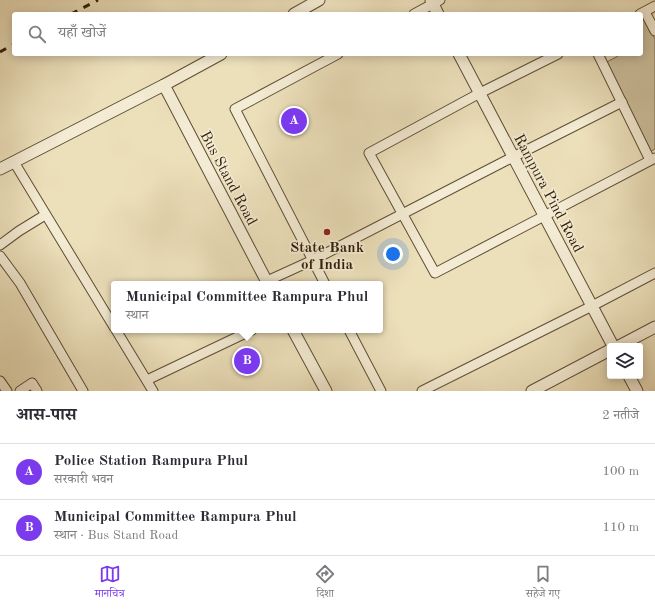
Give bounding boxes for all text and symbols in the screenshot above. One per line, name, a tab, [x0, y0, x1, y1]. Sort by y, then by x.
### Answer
search box	[12, 12, 643, 56]
icon: search	[26, 23, 48, 45]
text: यहाँ खोजें	[58, 26, 106, 41]
pin: A	[281, 106, 307, 136]
street label: Bus Stand Road	[197, 129, 259, 229]
street label: Rampura Pind Road	[510, 132, 585, 255]
marker: State Bank of India	[322, 227, 332, 237]
place label: State Bank of India	[290, 241, 365, 273]
your location	[383, 244, 403, 264]
popup	[111, 281, 383, 333]
text: Municipal Committee Rampura Phul	[126, 290, 368, 305]
text: स्थान	[126, 309, 148, 322]
map controls	[607, 343, 643, 379]
button: layers	[607, 343, 643, 379]
pin: B	[234, 346, 260, 376]
text: आस-पास	[16, 407, 76, 424]
text: 2 नतीजे	[602, 409, 639, 422]
text: Police Station Rampura Phul	[54, 454, 248, 469]
text: A	[24, 465, 34, 478]
text: 100 m	[602, 465, 639, 478]
text: सरकारी भवन	[54, 473, 113, 486]
text: Municipal Committee Rampura Phul	[54, 510, 297, 525]
text: B	[24, 521, 34, 534]
text: 110 m	[602, 521, 639, 534]
text: स्थान · Bus Stand Road	[54, 529, 178, 542]
tab: मानचित्र	[95, 563, 125, 604]
tab: दिशा	[314, 563, 336, 604]
tab: सहेजे गए	[526, 563, 560, 604]

